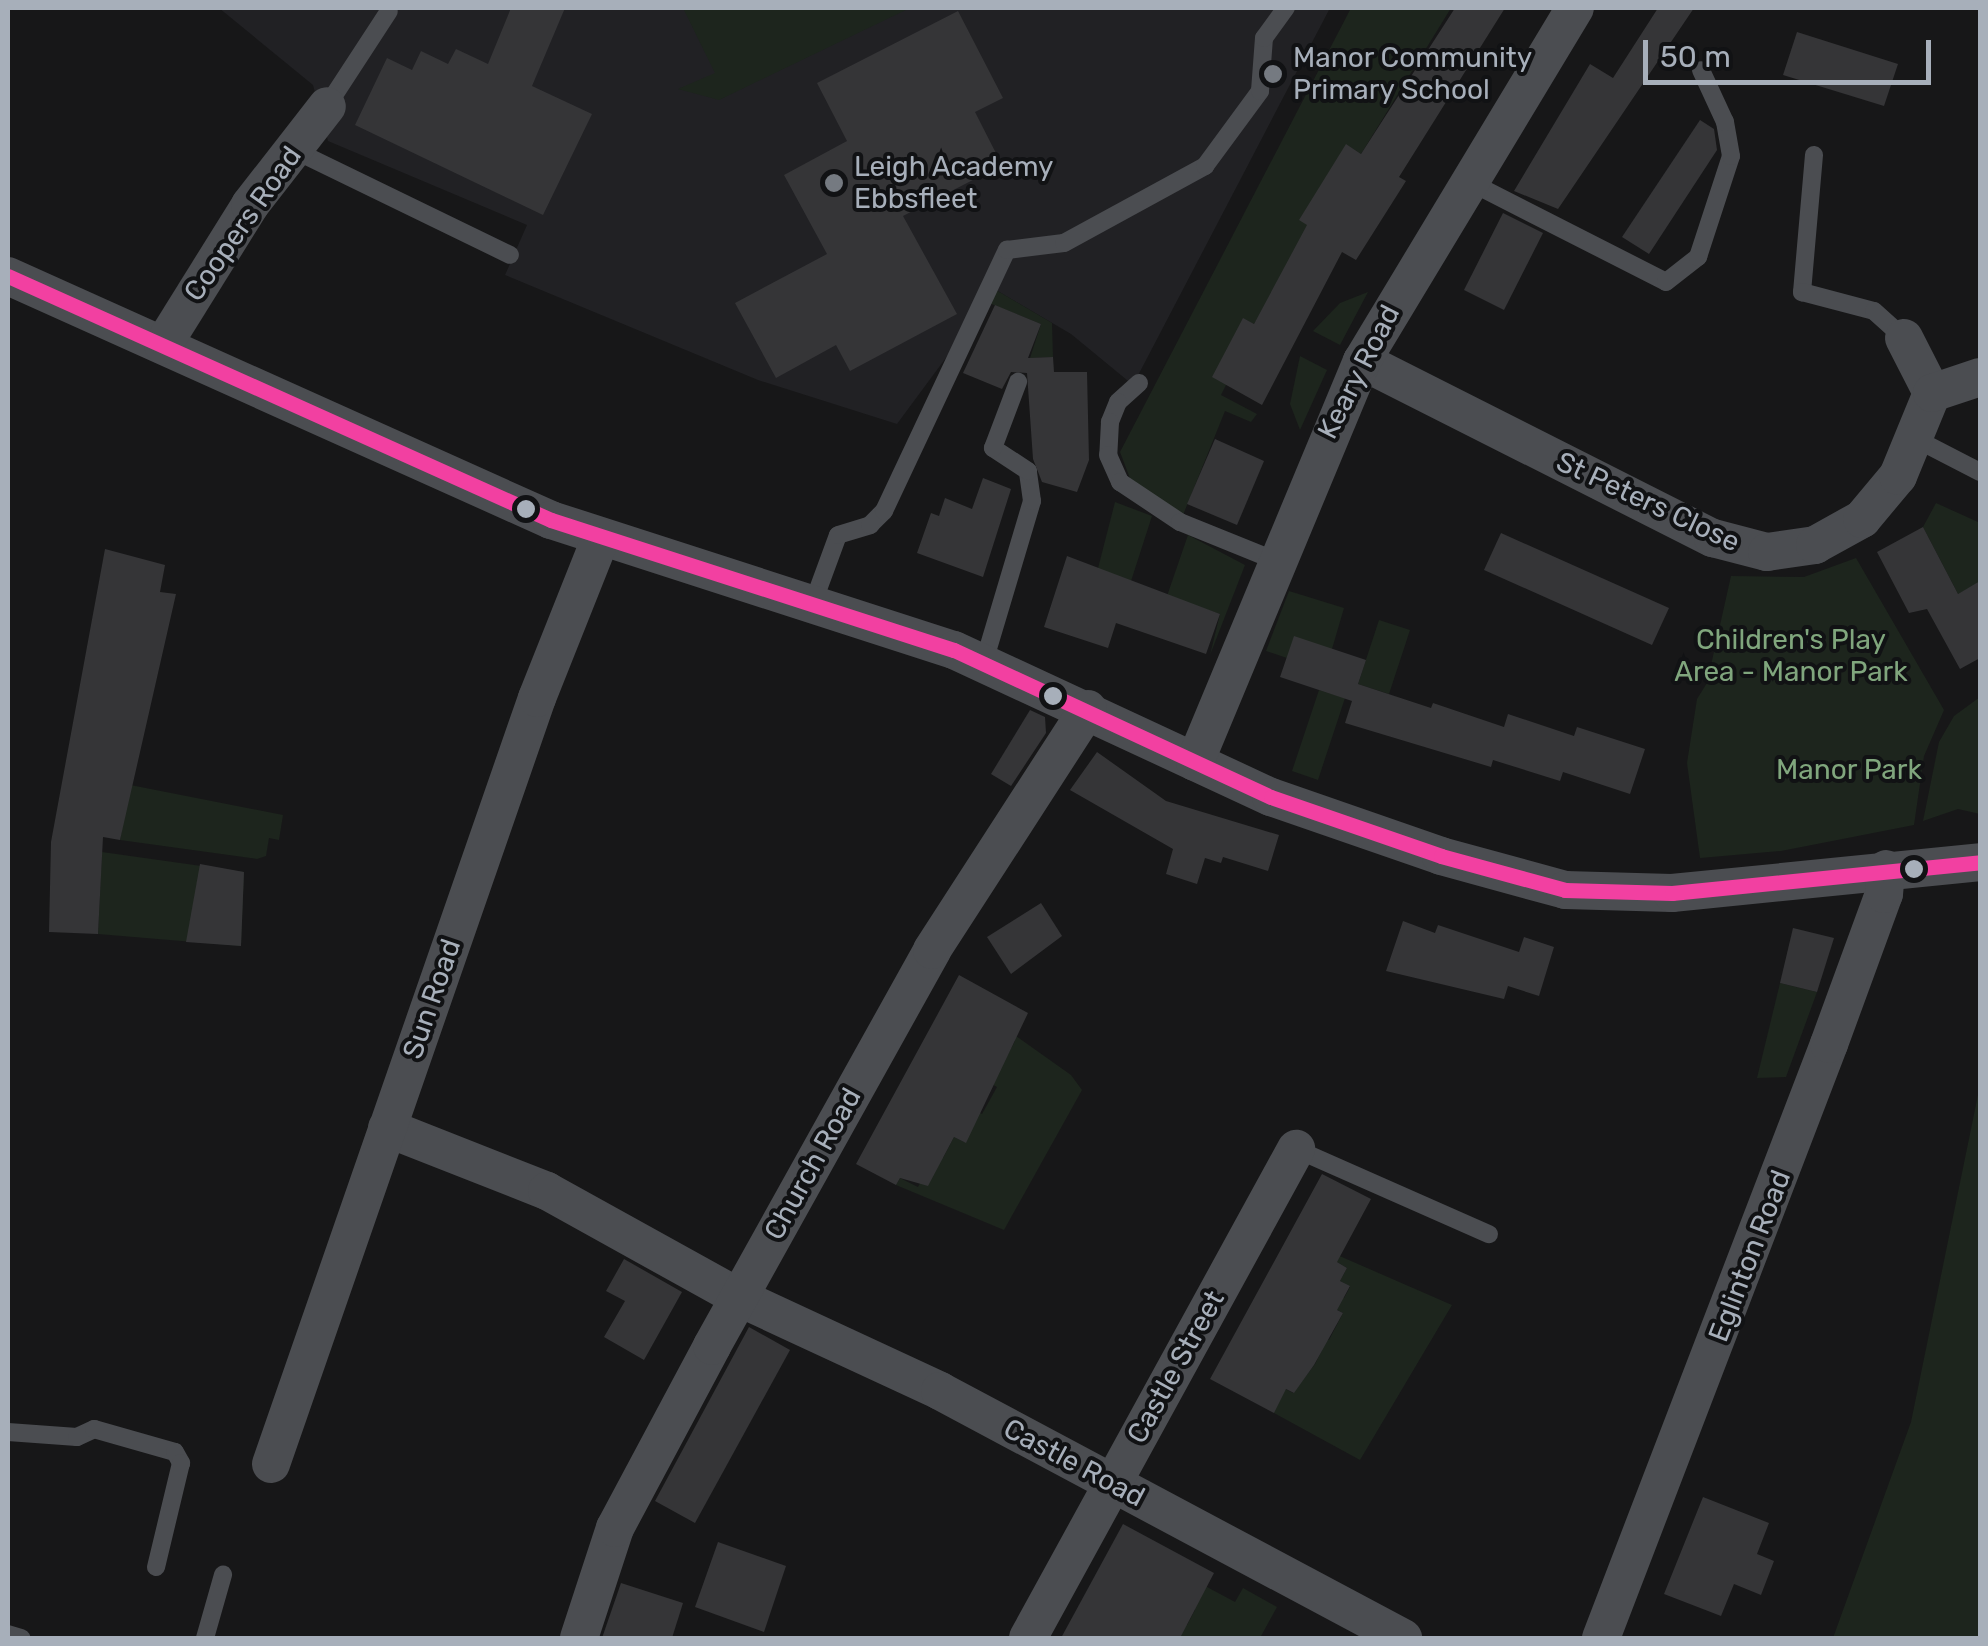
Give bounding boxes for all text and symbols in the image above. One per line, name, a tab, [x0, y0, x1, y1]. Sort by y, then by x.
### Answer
scale bar	[1648, 20, 1936, 82]
text: 50 m	[1660, 39, 1731, 75]
place label: Manor Community Primary School	[1293, 41, 1533, 107]
marker: Manor Community Primary School	[1262, 63, 1284, 85]
street label: Coopers Road	[177, 140, 309, 308]
place label: Leigh Academy Ebbsfleet	[854, 150, 1054, 216]
marker: Leigh Academy Ebbsfleet	[823, 172, 845, 194]
street label: Keary Road	[1311, 299, 1407, 445]
street label: St Peters Close	[1551, 445, 1745, 559]
unlabelled marker	[516, 499, 536, 519]
park label: Children's Play Area - Manor Park	[1674, 623, 1908, 689]
unlabelled marker	[1043, 686, 1063, 706]
park label: Manor Park	[1776, 753, 1922, 787]
unlabelled marker	[1904, 859, 1924, 879]
street label: Sun Road	[396, 935, 468, 1063]
street label: Church Road	[757, 1082, 869, 1246]
street label: Eglinton Road	[1702, 1165, 1798, 1347]
street label: Castle Street	[1120, 1285, 1232, 1449]
street label: Castle Road	[998, 1412, 1150, 1514]

